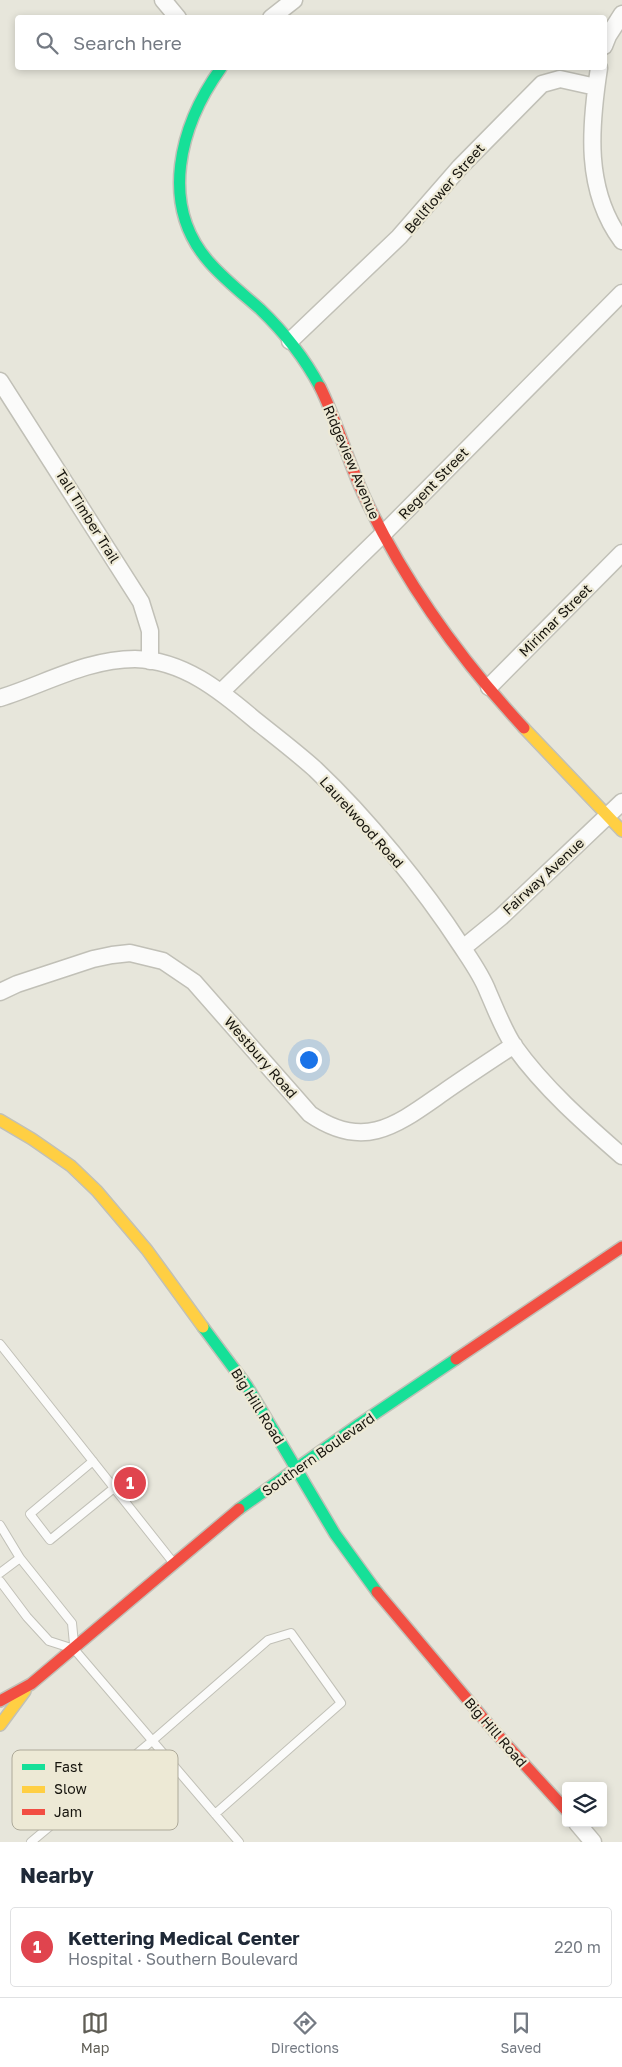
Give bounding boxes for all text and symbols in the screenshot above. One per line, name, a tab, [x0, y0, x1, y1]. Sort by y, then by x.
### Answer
search box	[15, 15, 607, 70]
icon: search	[33, 29, 61, 57]
text: Search here	[73, 31, 182, 54]
street label: Bellflower Street	[400, 140, 488, 236]
street label: Ridgeview Avenue	[320, 402, 384, 522]
street label: Regent Street	[394, 444, 472, 522]
street label: Tall Timber Trail	[52, 466, 124, 566]
street label: Mirimar Street	[515, 580, 595, 660]
street label: Laurelwood Road	[317, 773, 407, 871]
street label: Fairway Avenue	[499, 834, 587, 918]
street label: Westbury Road	[221, 1013, 301, 1101]
your location	[296, 1047, 322, 1073]
street label: Big Hill Road	[228, 1365, 288, 1447]
street label: Southern Boulevard	[258, 1409, 378, 1499]
pin: 1	[114, 1464, 146, 1502]
street label: Big Hill Road	[461, 1694, 531, 1770]
legend	[12, 1750, 178, 1830]
text: Fast	[54, 1758, 83, 1775]
text: Slow	[54, 1780, 87, 1797]
map controls	[562, 1782, 607, 1827]
button: layers	[562, 1782, 607, 1827]
text: Jam	[54, 1803, 82, 1820]
text: Nearby	[20, 1862, 94, 1888]
text: Kettering Medical Center	[68, 1926, 300, 1949]
text: 1	[33, 1937, 41, 1957]
text: 220 m	[554, 1937, 601, 1957]
text: Hospital · Southern Boulevard	[68, 1949, 298, 1969]
tab: Map	[81, 2009, 109, 2056]
tab: Directions	[271, 2009, 339, 2056]
tab: Saved	[500, 2009, 541, 2056]

